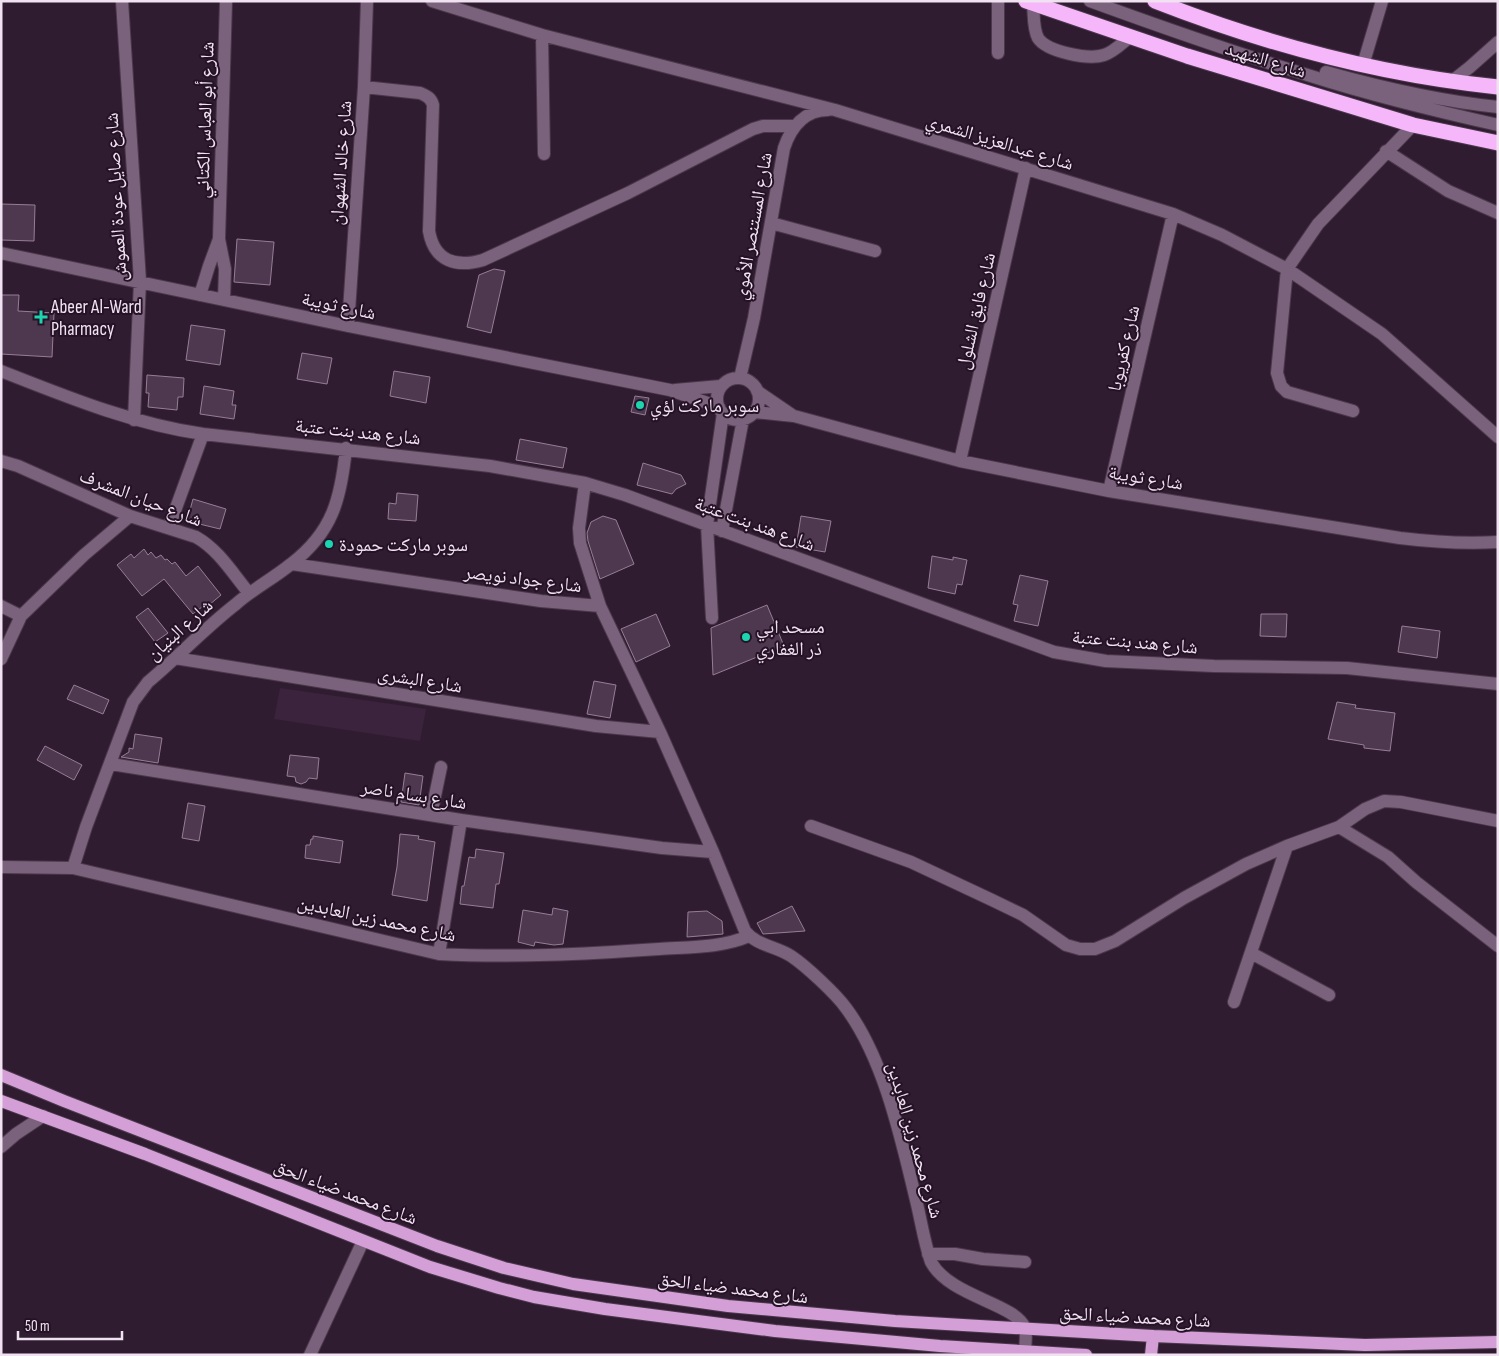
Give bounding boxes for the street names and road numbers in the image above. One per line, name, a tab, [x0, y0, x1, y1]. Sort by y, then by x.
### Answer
street label: شارع الشهيد	[1222, 37, 1309, 84]
street label: شارع أبو العباس الكتاني	[191, 41, 223, 199]
street label: شارع خالد الشهوان	[326, 100, 357, 226]
street label: شارع عبدالعزيز الشمري	[922, 109, 1076, 179]
street label: شارع صايل عودة العموش	[101, 112, 132, 282]
street label: شارع المستنصر الأموي	[729, 151, 781, 302]
street label: شارع فايق الشلول	[952, 250, 1001, 372]
street label: شارع ثويبة	[300, 287, 378, 326]
street label: شارع كفريوبا	[1103, 303, 1146, 394]
street label: شارع هند بنت عتبة	[294, 414, 422, 451]
street label: شارع ثويبة	[1107, 461, 1185, 496]
street label: شارع حيان المشرف	[76, 464, 205, 532]
street label: شارع هند بنت عتبة	[691, 492, 818, 557]
street label: شارع جواد نويصر	[462, 561, 583, 598]
street label: شارع البنيان	[142, 594, 218, 666]
street label: شارع هند بنت عتبة	[1071, 626, 1199, 659]
street label: شارع البشرى	[376, 662, 464, 699]
street label: شارع بسام ناصر	[358, 776, 468, 816]
street label: شارع محمد زين العابدين	[295, 891, 458, 947]
street label: شارع محمد زين العابدين	[881, 1060, 948, 1221]
street label: شارع محمد ضياء الحق	[271, 1154, 420, 1230]
street label: شارع محمد ضياء الحق	[656, 1268, 809, 1309]
street label: شارع محمد ضياء الحق	[1059, 1302, 1211, 1333]

